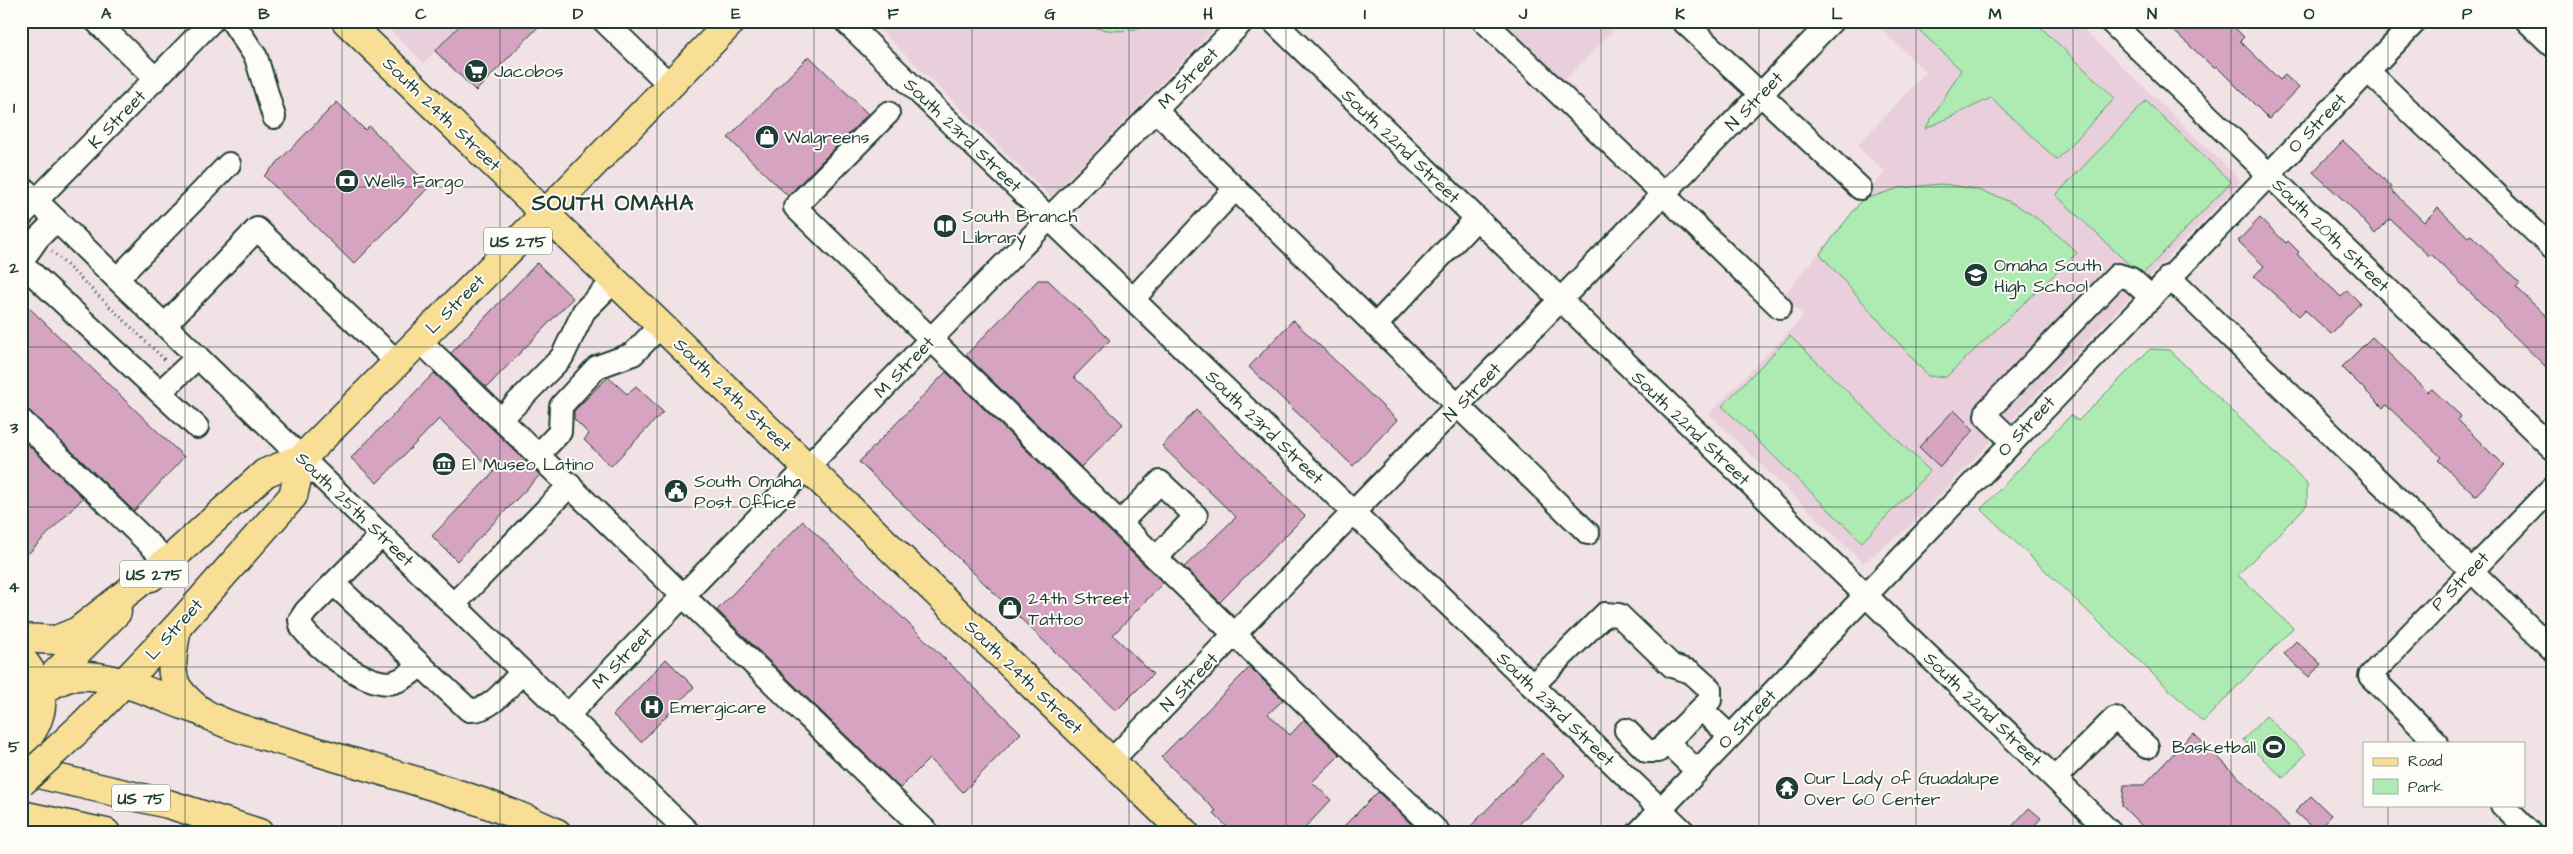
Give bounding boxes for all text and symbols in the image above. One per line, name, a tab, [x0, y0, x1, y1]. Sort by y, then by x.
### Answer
text: A	[101, 3, 112, 25]
text: B	[258, 3, 270, 25]
text: C	[415, 3, 427, 25]
text: D	[573, 3, 584, 25]
text: E	[731, 3, 741, 25]
text: F	[887, 3, 899, 25]
text: G	[1044, 3, 1056, 25]
text: H	[1203, 3, 1213, 25]
text: I	[1364, 3, 1366, 25]
text: J	[1518, 3, 1528, 25]
text: K	[1675, 3, 1685, 25]
text: L	[1831, 3, 1843, 25]
text: M	[1988, 3, 2002, 25]
text: N	[2147, 3, 2157, 25]
text: O	[2304, 3, 2315, 25]
text: P	[2462, 3, 2473, 25]
street label: M Street	[1152, 41, 1225, 115]
street label: South 24th Street	[377, 51, 507, 178]
supermarket icon: Jacobos	[463, 58, 489, 84]
place label: Jacobos	[494, 59, 563, 84]
street label: N Street	[1720, 66, 1790, 137]
street label: South 23rd Street	[898, 72, 1028, 199]
street label: South 22nd Street	[1336, 83, 1466, 210]
street label: K Street	[83, 84, 152, 155]
street label: O Street	[2282, 87, 2353, 159]
text: 1	[13, 97, 16, 119]
shop icon: Walgreens	[754, 124, 780, 150]
place label: Walgreens	[784, 125, 870, 151]
bank icon: Wells Fargo	[334, 168, 360, 194]
place label: Wells Fargo	[364, 169, 464, 195]
street label: South 20th Street	[2266, 173, 2396, 299]
district label: SOUTH OMAHA	[531, 188, 694, 219]
place label: South Branch Library	[962, 204, 1078, 251]
library icon: South Branch Library	[932, 213, 958, 239]
road number: US 275	[484, 228, 552, 255]
place label: Omaha South High School	[1994, 253, 2102, 300]
text: 2	[8, 257, 19, 279]
school or university icon: Omaha South High School	[1963, 262, 1989, 288]
street label: L Street	[420, 268, 491, 340]
street label: M Street	[868, 330, 941, 404]
street label: South 24th Street	[668, 332, 798, 459]
street label: N Street	[1438, 357, 1508, 428]
street label: South 23rd Street	[1200, 364, 1330, 491]
street label: South 22nd Street	[1626, 365, 1756, 492]
street label: O Street	[1992, 390, 2062, 462]
text: 3	[9, 417, 19, 439]
street label: South 25th Street	[290, 446, 420, 573]
museum icon: El Museo Latino	[431, 451, 457, 477]
place label: El Museo Latino	[462, 452, 594, 477]
place label: South Omaha Post Office	[694, 469, 802, 515]
public building icon: South Omaha Post Office	[663, 478, 689, 504]
street label: P Street	[2426, 545, 2496, 617]
road number: US 275	[120, 560, 188, 588]
text: 4	[9, 576, 20, 598]
place label: 24th Street Tattoo	[1028, 586, 1130, 632]
street label: L Street	[140, 592, 209, 666]
shop icon: 24th Street Tattoo	[997, 595, 1023, 621]
street label: South 24th Street	[959, 614, 1089, 741]
street label: M Street	[586, 621, 659, 695]
street label: South 23rd Street	[1491, 646, 1621, 773]
street label: South 22nd Street	[1918, 646, 2048, 773]
street label: N Street	[1155, 647, 1225, 718]
street label: O Street	[1712, 683, 1783, 755]
hospital icon: Emergicare	[639, 694, 665, 720]
place label: Emergicare	[670, 695, 767, 721]
sports icon: Basketball	[2261, 734, 2287, 760]
place label: Basketball	[2172, 735, 2256, 760]
text: 5	[8, 736, 20, 758]
legend	[2363, 742, 2526, 806]
text: Road	[2408, 751, 2443, 772]
place label: Our Lady of Guadalupe Over 60 Center	[1804, 766, 1999, 812]
temple icon: Our Lady of Guadalupe Over 60 Center	[1774, 775, 1800, 801]
text: Park	[2408, 777, 2443, 798]
road number: US 75	[112, 784, 170, 811]

